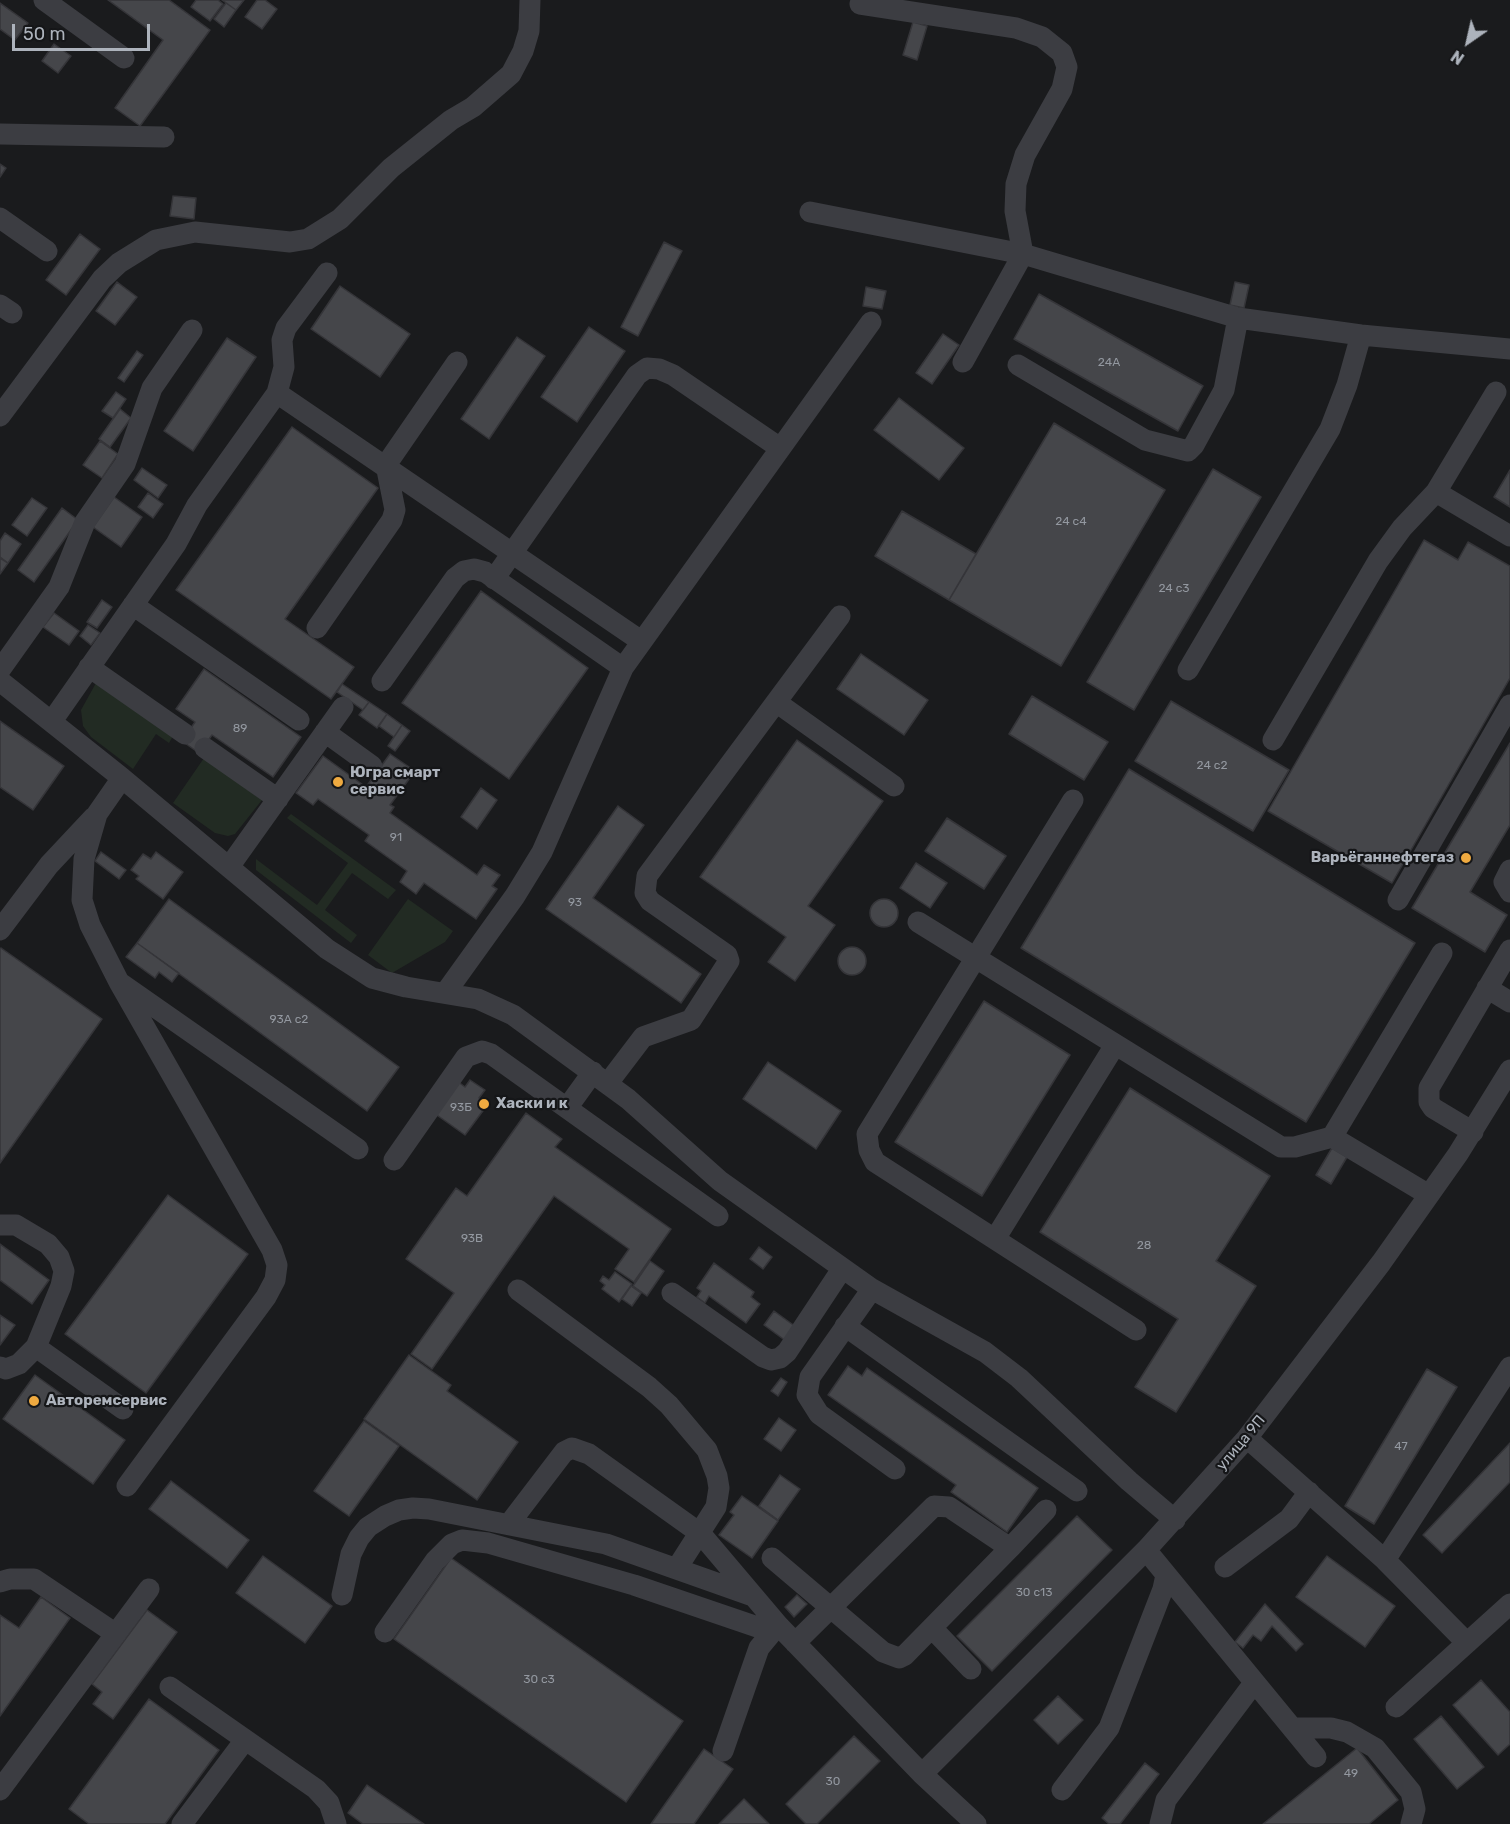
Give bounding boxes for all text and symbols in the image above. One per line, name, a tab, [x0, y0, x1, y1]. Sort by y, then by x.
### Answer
scale bar	[15, 12, 153, 50]
north arrow	[1438, 12, 1498, 72]
text: 50 m	[23, 23, 66, 45]
text: N	[1448, 46, 1468, 68]
house number: 24А	[1098, 356, 1120, 370]
house number: 24 с4	[1055, 515, 1087, 529]
house number: 24 с3	[1158, 582, 1190, 596]
house number: 89	[233, 722, 247, 736]
house number: 24 с2	[1197, 759, 1227, 773]
place label: Югра смарт сервис	[350, 764, 440, 799]
marker: Югра смарт сервис	[331, 775, 345, 789]
house number: 91	[390, 831, 402, 845]
place label: Варьёганнефтегаз	[1311, 849, 1454, 867]
marker: Варьёганнефтегаз	[1459, 851, 1473, 865]
house number: 93	[568, 896, 582, 910]
house number: 93А с2	[270, 1013, 308, 1027]
place label: Хаски и к	[496, 1095, 568, 1113]
marker: Хаски и к	[477, 1097, 491, 1111]
house number: 93Б	[450, 1101, 472, 1115]
house number: 93В	[461, 1232, 483, 1246]
house number: 28	[1137, 1239, 1151, 1253]
place label: Авторемсервис	[46, 1392, 167, 1410]
marker: Авторемсервис	[27, 1394, 41, 1408]
street label: улица 9П	[1213, 1412, 1269, 1474]
house number: 47	[1394, 1440, 1408, 1454]
house number: 30 с13	[1016, 1586, 1052, 1600]
house number: 30 с3	[523, 1673, 555, 1687]
house number: 49	[1344, 1767, 1358, 1781]
house number: 30	[826, 1775, 840, 1789]

